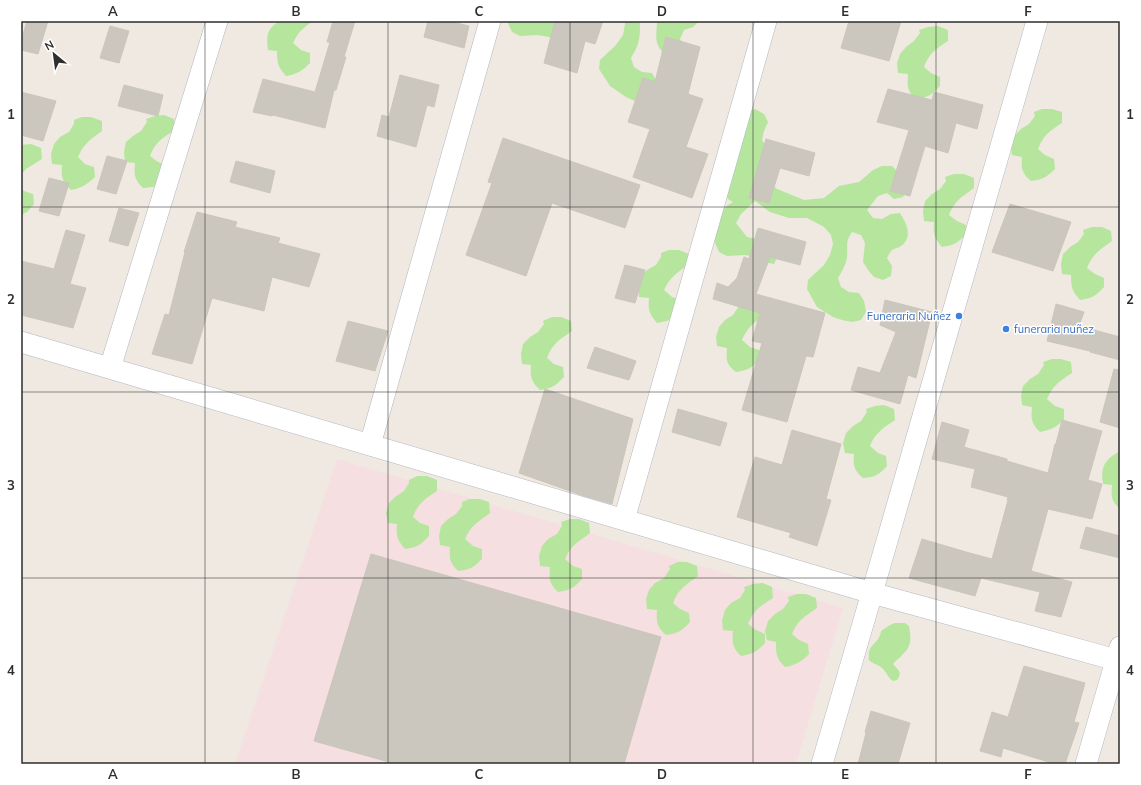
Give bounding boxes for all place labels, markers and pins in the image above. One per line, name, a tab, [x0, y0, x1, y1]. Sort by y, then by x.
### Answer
place label: Funeraria Nuñez	[867, 309, 951, 323]
marker: Funeraria Nuñez	[954, 311, 964, 321]
place label: funeraria nuñez	[1014, 322, 1094, 336]
marker: funeraria nuñez	[1001, 324, 1011, 334]

